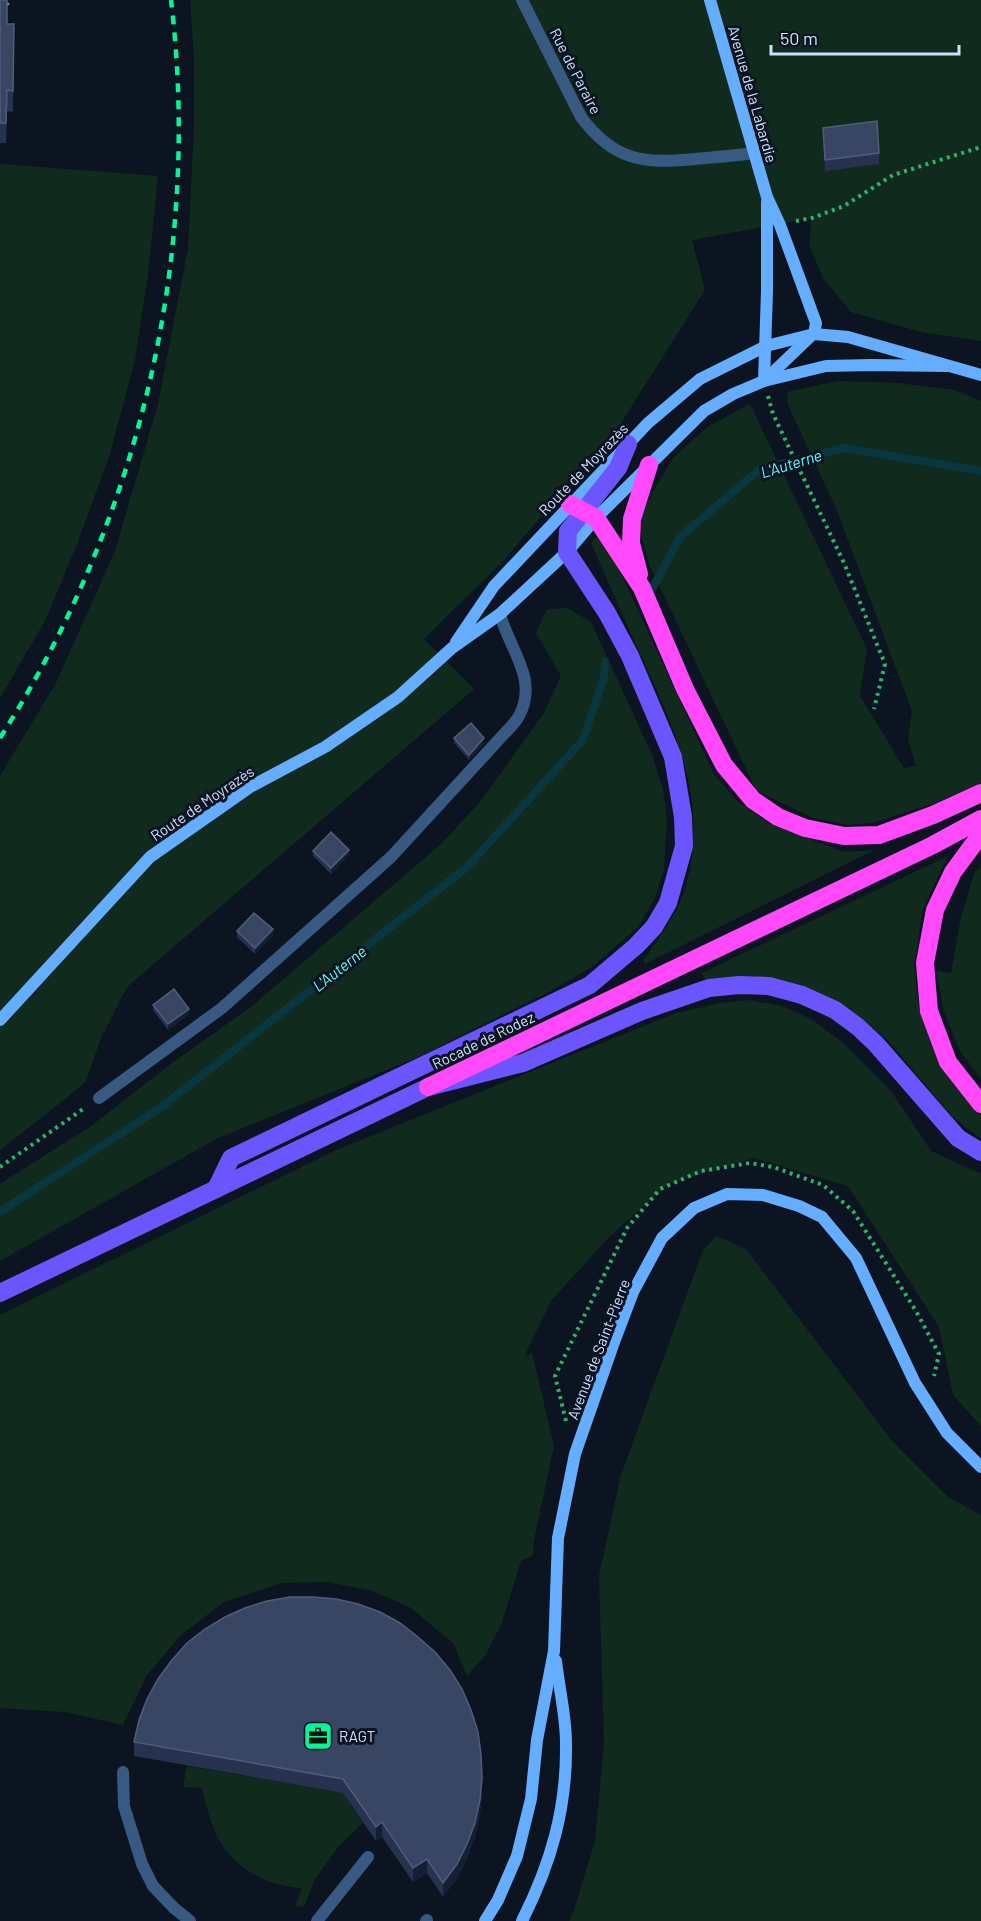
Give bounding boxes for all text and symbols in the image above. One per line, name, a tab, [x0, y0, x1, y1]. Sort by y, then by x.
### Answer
scale bar	[771, 18, 958, 56]
street label: Avenue de la Labardie	[725, 24, 781, 164]
street label: Rue de Paraire	[547, 25, 605, 117]
text: 50 m	[780, 27, 818, 49]
street label: Route de Moyrazès	[534, 419, 632, 519]
water label: L'Auterne	[758, 445, 824, 481]
street label: Route de Moyrazès	[147, 762, 257, 844]
water label: L'Auterne	[308, 941, 370, 995]
street label: Rocade de Rodez	[429, 1007, 537, 1072]
street label: Avenue de Saint-Pierre	[563, 1276, 633, 1422]
office icon: RAGT	[302, 1720, 334, 1752]
place label: RAGT	[339, 1727, 375, 1745]

